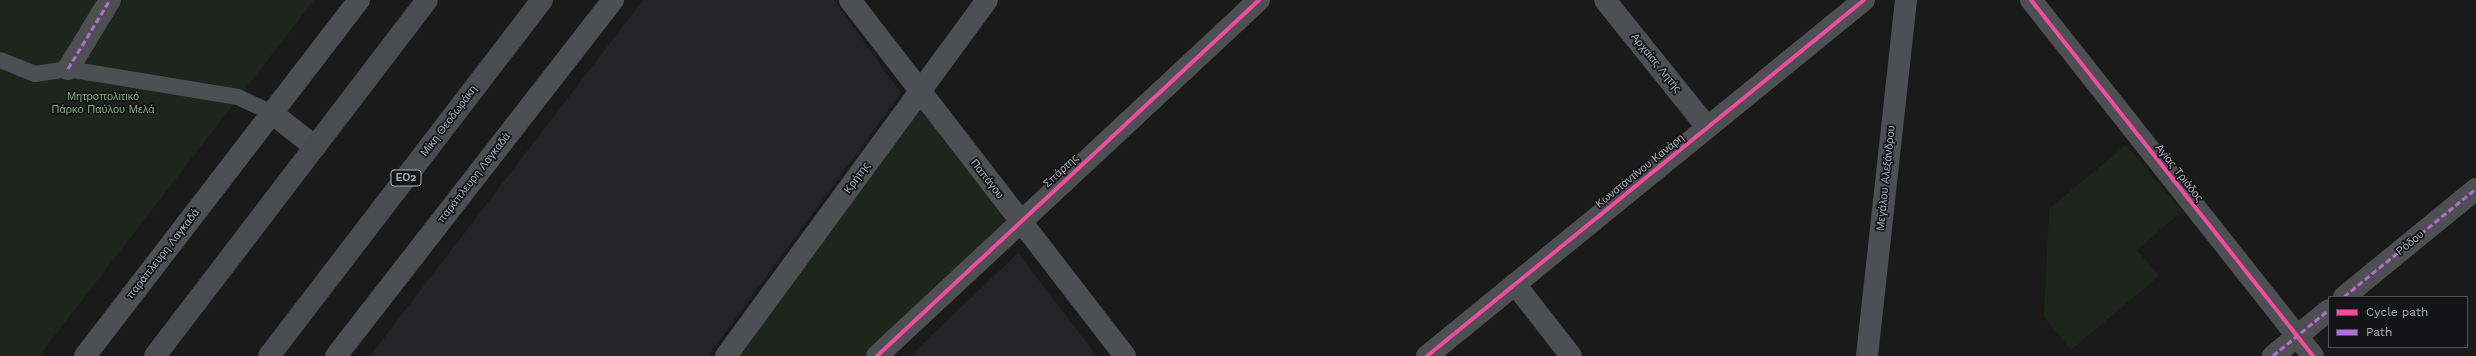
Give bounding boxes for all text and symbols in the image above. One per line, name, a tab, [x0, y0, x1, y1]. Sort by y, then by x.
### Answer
street label: Αρχαίας Λητής	[1628, 31, 1684, 95]
street label: Μίκη Θεοδωράκη	[418, 83, 480, 159]
park label: Μητροπολιτικό Πάρκο Παύλου Μελά	[51, 90, 155, 116]
street label: Μεγάλου Αλεξάνδρου	[1874, 125, 1898, 231]
street label: παράπλευρη Λαγκαδά	[435, 130, 513, 226]
street label: Κωνσταντίνου Κανάρη	[1593, 131, 1687, 211]
street label: Αγίας Τριάδος	[2152, 141, 2206, 205]
street label: Σπάρτης	[1041, 151, 1081, 191]
street label: Παπάγου	[968, 157, 1006, 201]
street label: Κρήτης	[841, 160, 873, 196]
road number: ΕΟ2	[391, 170, 421, 186]
street label: παράπλευρη Λαγκαδά	[124, 206, 202, 302]
street label: Ρόδου	[2394, 228, 2426, 258]
legend	[2328, 296, 2468, 348]
text: Cycle path	[2366, 305, 2428, 319]
text: Path	[2366, 325, 2392, 339]

